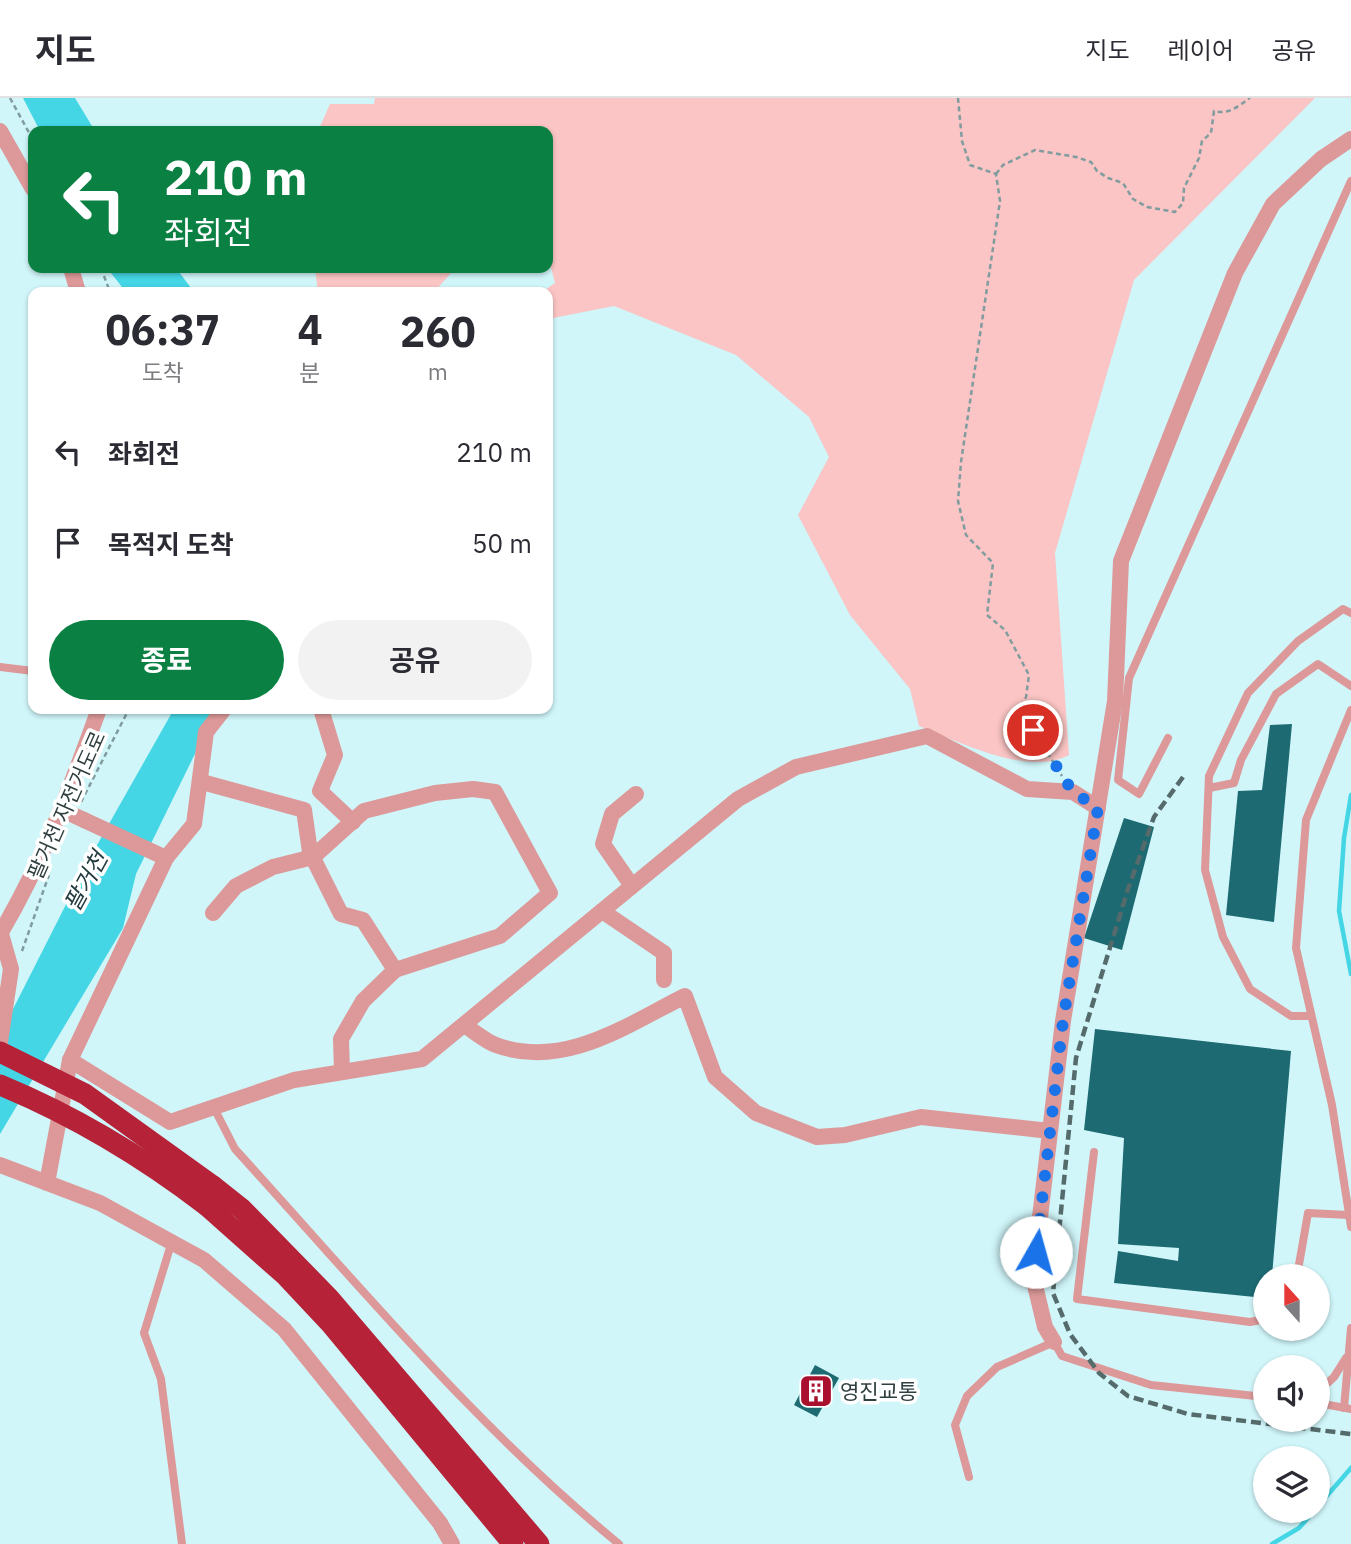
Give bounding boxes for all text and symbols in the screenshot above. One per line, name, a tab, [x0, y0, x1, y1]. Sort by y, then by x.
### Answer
text: 지도	[35, 28, 96, 71]
text: 지도	[1085, 34, 1130, 66]
text: 레이어	[1168, 34, 1234, 66]
text: 공유	[1272, 34, 1316, 66]
text: 210 m	[164, 145, 308, 208]
icon: left	[49, 154, 140, 245]
text: 좌회전	[164, 211, 252, 253]
text: 06:37	[105, 302, 220, 357]
text: 4	[297, 302, 323, 357]
text: 260	[400, 304, 476, 359]
text: m	[428, 356, 448, 386]
text: 도착	[142, 357, 184, 387]
text: 분	[299, 357, 321, 387]
icon: left	[49, 433, 87, 471]
text: 210 m	[456, 435, 532, 469]
text: 좌회전	[108, 436, 180, 470]
icon: arrive	[49, 524, 87, 562]
text: 50 m	[472, 526, 532, 560]
text: 목적지 도착	[108, 527, 234, 561]
button: 종료	[49, 620, 284, 700]
button: 공유	[298, 620, 532, 700]
pin	[1003, 700, 1063, 760]
icon: arrive	[1014, 711, 1052, 749]
street label: 팔거천 자전거도로	[22, 727, 110, 883]
water label: 팔거천	[58, 847, 112, 915]
position arrow	[999, 1215, 1073, 1289]
north arrow	[1253, 1264, 1330, 1340]
map controls	[1253, 1264, 1330, 1523]
button: sound	[1253, 1355, 1330, 1432]
building icon: 영진교통	[797, 1372, 835, 1410]
place label: 영진교통	[840, 1377, 917, 1405]
button: layers	[1253, 1446, 1330, 1523]

